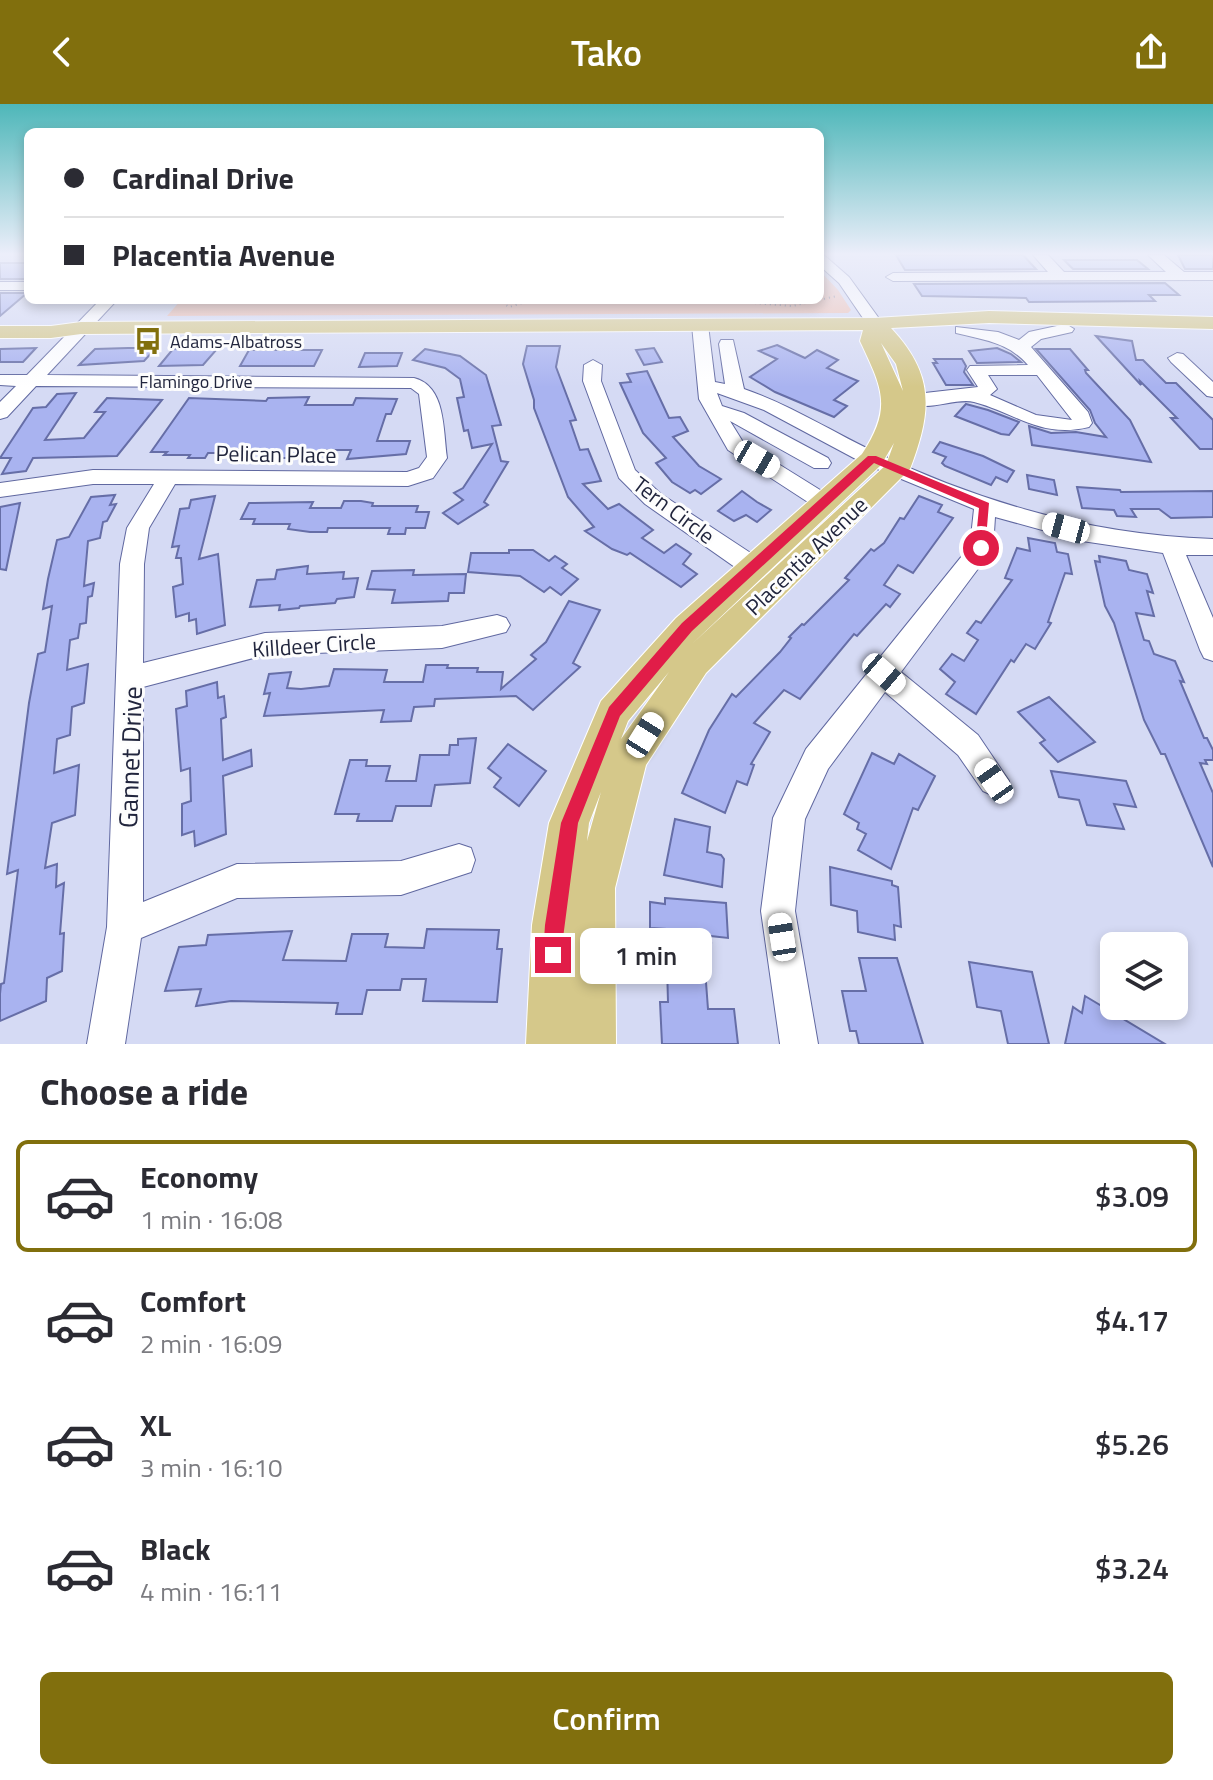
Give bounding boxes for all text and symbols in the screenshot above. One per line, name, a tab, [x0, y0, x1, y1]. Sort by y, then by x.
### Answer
text: Tako	[571, 25, 642, 80]
icon: back	[40, 30, 84, 74]
icon: share	[1129, 30, 1173, 74]
text: Cardinal Drive	[112, 155, 294, 201]
text: Placentia Avenue	[112, 232, 335, 278]
bus stop icon: Adams-Albatross	[133, 326, 163, 356]
place label: Adams-Albatross	[170, 328, 302, 355]
street label: Flamingo Drive	[139, 368, 253, 395]
street label: Pelican Place	[215, 436, 337, 472]
car	[730, 437, 784, 481]
street label: Tern Circle	[626, 468, 722, 552]
street label: Placentia Avenue	[737, 489, 875, 623]
car	[1040, 510, 1092, 546]
route start	[963, 530, 999, 566]
street label: Killdeer Circle	[251, 624, 377, 666]
car	[858, 649, 910, 699]
street label: Gannet Drive	[108, 685, 152, 829]
car	[622, 708, 668, 762]
car	[970, 754, 1018, 808]
car	[766, 911, 798, 963]
callout: 1 min	[581, 927, 713, 983]
map controls	[1100, 932, 1188, 1020]
button: layers	[1100, 932, 1188, 1020]
text: 1 min	[615, 936, 677, 975]
route end	[535, 937, 571, 973]
text: Choose a ride	[40, 1064, 248, 1119]
text: Economy	[140, 1154, 258, 1200]
icon: car	[44, 1160, 116, 1232]
text: $3.09	[1095, 1173, 1169, 1219]
text: 1 min · 16:08	[140, 1200, 283, 1239]
text: Comfort	[140, 1278, 246, 1324]
icon: car	[44, 1284, 116, 1356]
text: $4.17	[1095, 1297, 1169, 1343]
text: 2 min · 16:09	[140, 1324, 283, 1363]
text: XL	[140, 1402, 171, 1448]
icon: car	[44, 1408, 116, 1480]
text: $5.26	[1095, 1421, 1169, 1467]
text: 3 min · 16:10	[140, 1448, 283, 1487]
text: Black	[140, 1526, 211, 1572]
icon: car	[44, 1532, 116, 1604]
text: $3.24	[1095, 1545, 1169, 1591]
text: 4 min · 16:11	[140, 1572, 283, 1611]
button: Confirm	[40, 1672, 1173, 1764]

